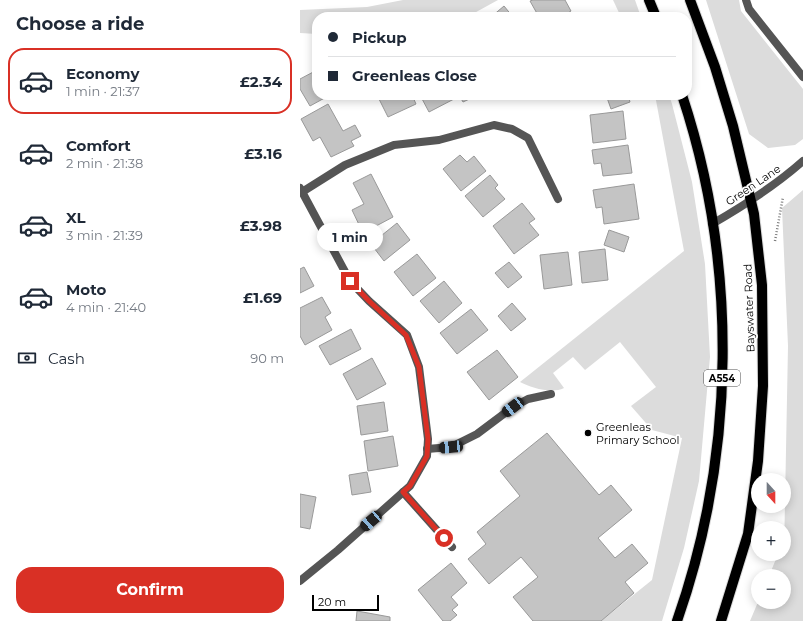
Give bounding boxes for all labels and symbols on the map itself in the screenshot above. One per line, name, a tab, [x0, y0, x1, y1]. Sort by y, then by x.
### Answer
street label: Green Lane	[723, 161, 783, 209]
callout: 1 min	[317, 223, 383, 251]
street label: Bayswater Road	[740, 263, 758, 353]
route end	[341, 272, 359, 290]
road number: A554	[704, 370, 740, 386]
car	[500, 395, 526, 419]
place label: Greenleas Primary School	[596, 420, 679, 447]
marker: Greenleas Primary School	[583, 428, 593, 438]
car	[439, 440, 463, 454]
north arrow	[751, 473, 791, 513]
car	[358, 509, 384, 533]
route start	[435, 529, 453, 547]
scale bar	[312, 593, 379, 612]

